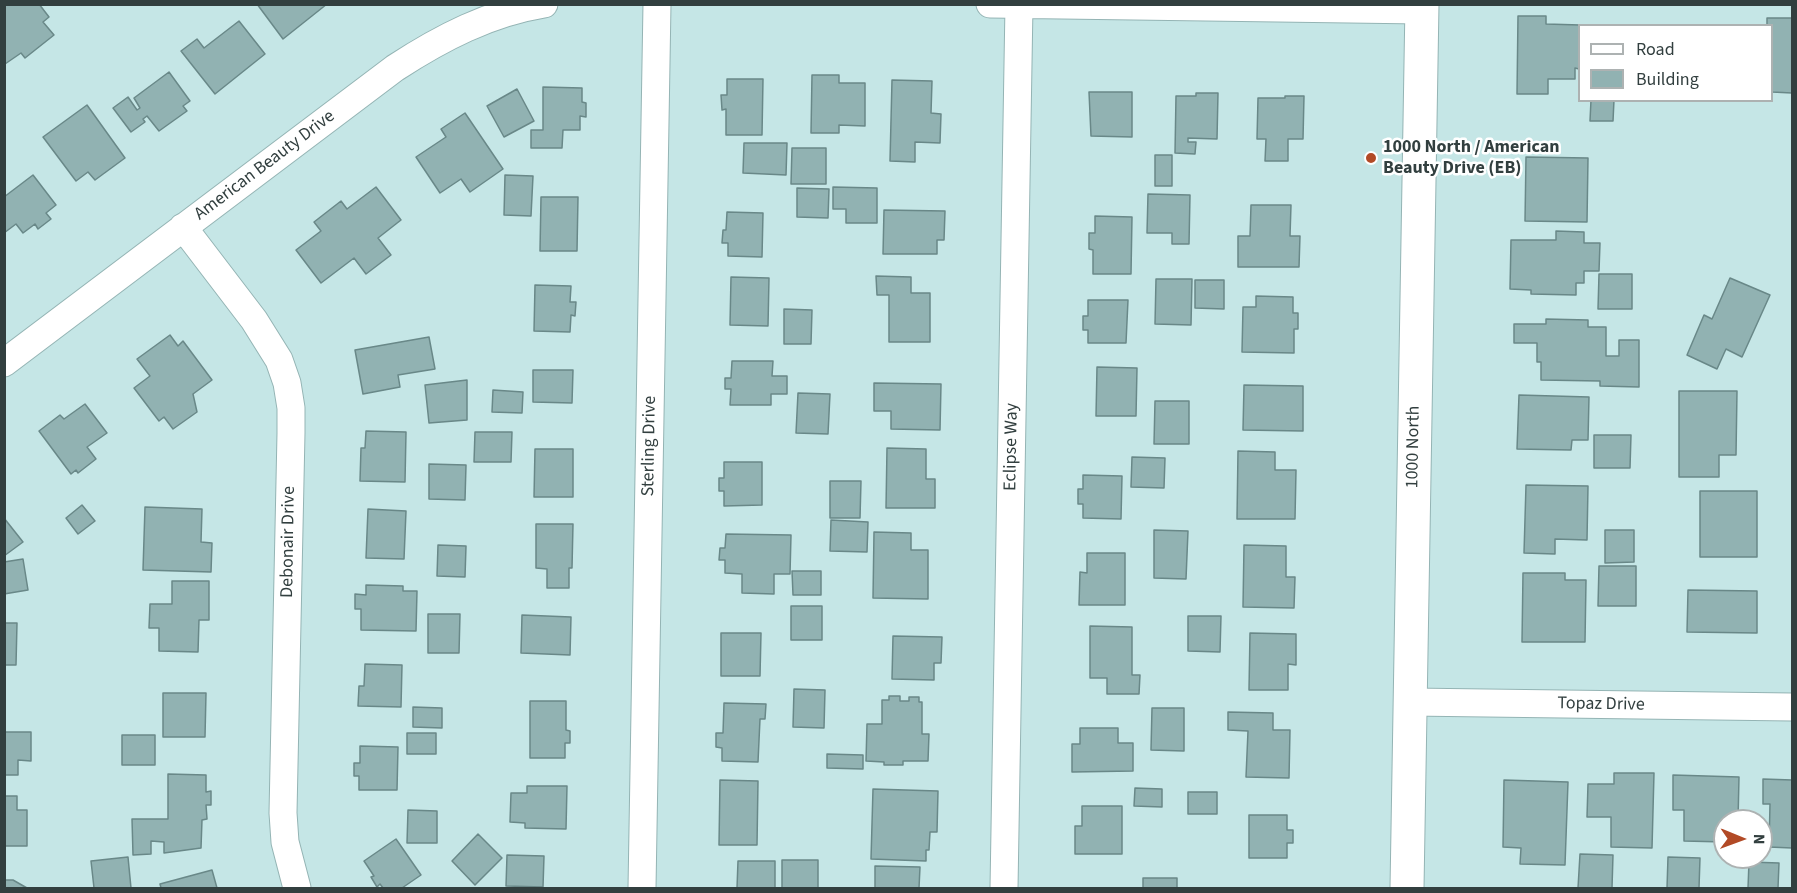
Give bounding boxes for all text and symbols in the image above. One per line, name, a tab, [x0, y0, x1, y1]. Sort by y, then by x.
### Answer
legend	[1578, 24, 1773, 102]
text: Road	[1636, 37, 1675, 62]
text: Building	[1636, 67, 1699, 92]
street label: American Beauty Drive	[191, 106, 339, 226]
place label: 1000 North / American Beauty Drive (EB)	[1383, 137, 1559, 180]
marker: 1000 North / American Beauty Drive (EB)	[1364, 151, 1378, 165]
street label: Sterling Drive	[638, 395, 662, 497]
street label: Eclipse Way	[1000, 403, 1024, 491]
street label: 1000 North	[1402, 405, 1426, 489]
street label: Debonair Drive	[277, 486, 301, 598]
street label: Topaz Drive	[1557, 693, 1645, 717]
north arrow	[1713, 809, 1773, 869]
text: N	[1748, 834, 1770, 845]

